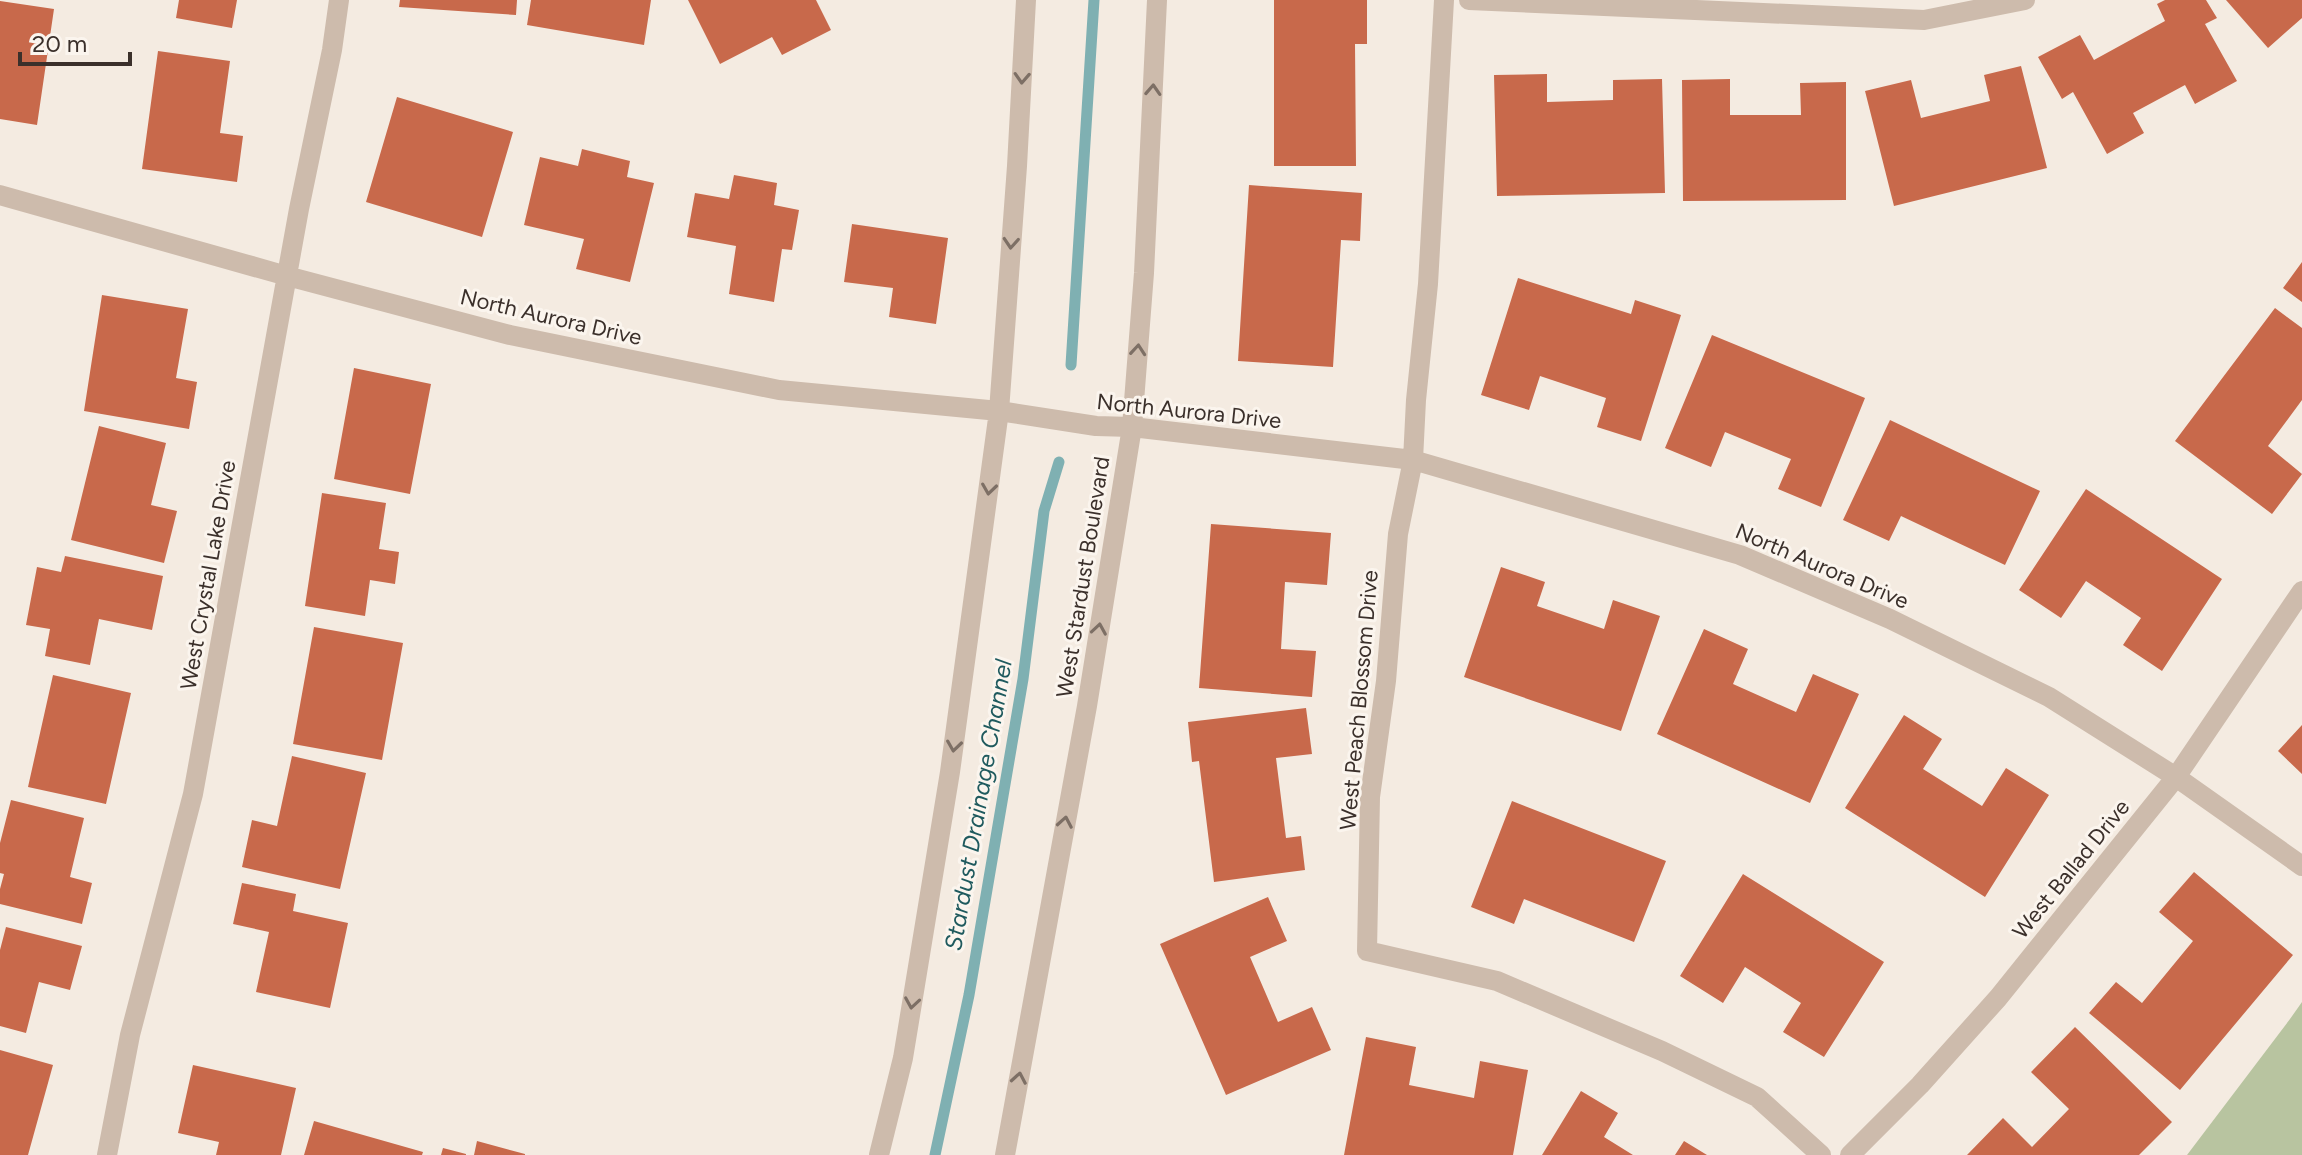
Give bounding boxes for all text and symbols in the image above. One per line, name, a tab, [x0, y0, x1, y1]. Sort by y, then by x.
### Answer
scale bar	[20, 16, 130, 66]
text: 20 m	[32, 29, 87, 58]
one-way arrow	[1013, 72, 1030, 85]
one-way arrow	[1144, 83, 1161, 96]
one-way arrow	[1003, 237, 1020, 250]
street label: North Aurora Drive	[458, 283, 644, 351]
one-way arrow	[1129, 343, 1146, 356]
street label: North Aurora Drive	[1095, 388, 1283, 434]
street label: West Stardust Boulevard	[1051, 455, 1115, 699]
street label: West Crystal Lake Drive	[175, 458, 241, 692]
one-way arrow	[980, 483, 997, 496]
street label: North Aurora Drive	[1731, 517, 1913, 615]
street label: West Peach Blossom Drive	[1334, 569, 1384, 831]
one-way arrow	[1090, 622, 1107, 636]
water label: Stardust Drainage Channel	[938, 656, 1018, 953]
one-way arrow	[946, 739, 963, 753]
street label: West Ballad Drive	[2007, 794, 2135, 944]
one-way arrow	[1056, 816, 1073, 829]
one-way arrow	[904, 996, 921, 1010]
one-way arrow	[1009, 1071, 1026, 1085]

